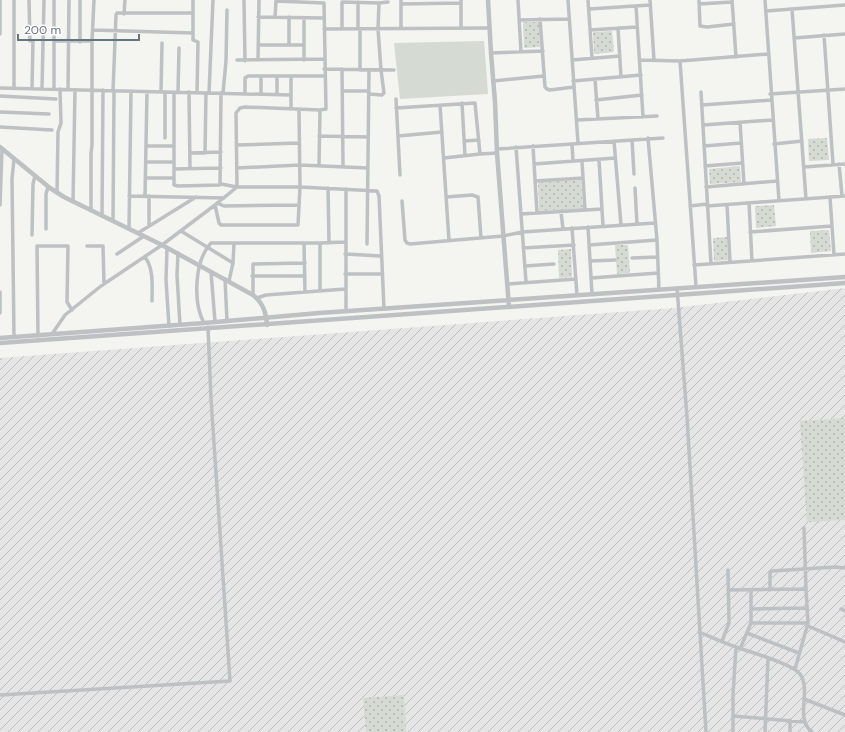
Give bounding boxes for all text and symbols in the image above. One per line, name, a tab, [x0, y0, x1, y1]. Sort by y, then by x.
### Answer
scale bar	[18, 16, 139, 42]
text: 200 m	[24, 22, 61, 38]

